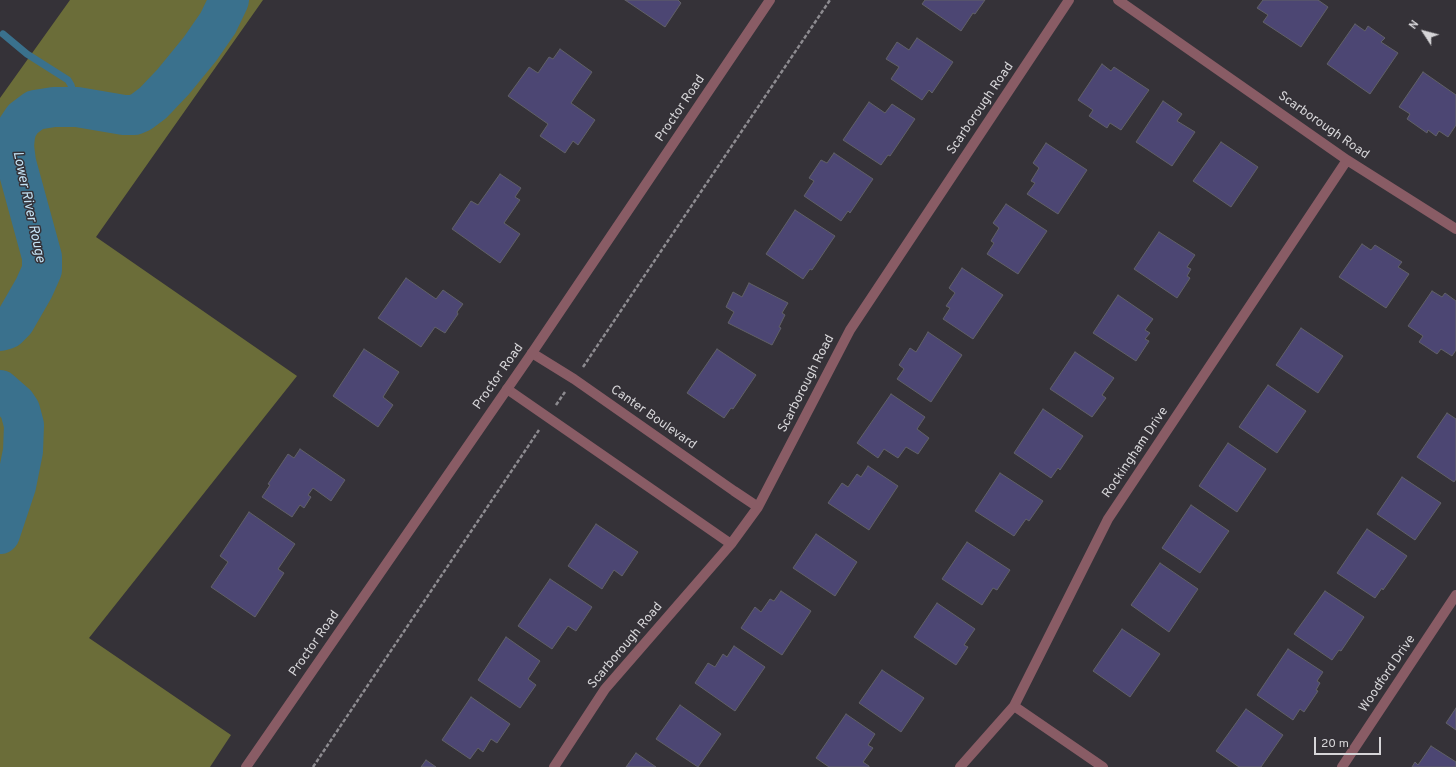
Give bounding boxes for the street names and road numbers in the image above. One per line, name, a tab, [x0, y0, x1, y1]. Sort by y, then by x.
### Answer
street label: Scarborough Road	[944, 60, 1018, 158]
street label: Proctor Road	[653, 73, 709, 145]
street label: Scarborough Road	[1274, 89, 1372, 163]
street label: Scarborough Road	[776, 332, 838, 436]
street label: Proctor Road	[471, 341, 527, 413]
street label: Canter Boulevard	[607, 383, 699, 453]
street label: Rockingham Drive	[1100, 404, 1172, 502]
street label: Scarborough Road	[585, 600, 667, 692]
street label: Proctor Road	[287, 608, 343, 680]
street label: Woodford Drive	[1356, 632, 1420, 716]

